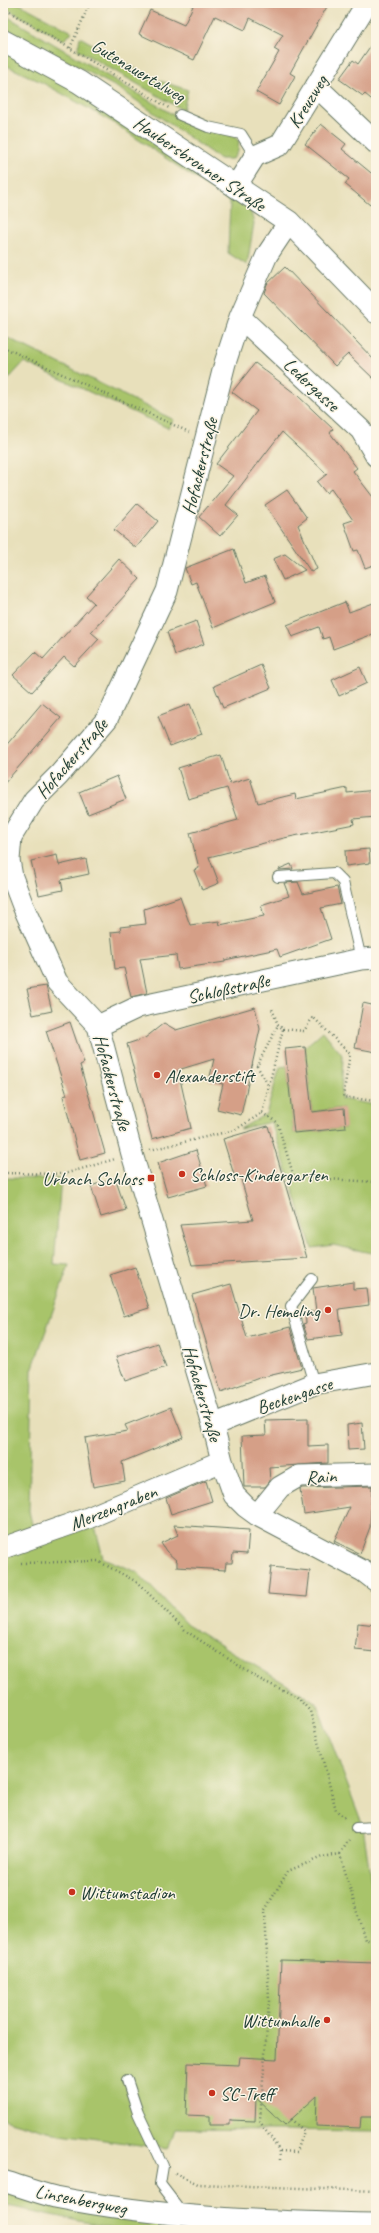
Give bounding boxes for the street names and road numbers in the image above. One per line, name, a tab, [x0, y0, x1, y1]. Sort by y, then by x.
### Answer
street label: Gutenauertalweg	[87, 33, 191, 109]
street label: Kreuzweg	[282, 69, 334, 133]
street label: Haubersbronner Straße	[129, 111, 272, 218]
street label: Ledergasse	[278, 353, 346, 418]
street label: Hofackerstraße	[176, 414, 224, 517]
street label: Hofackerstraße	[30, 712, 114, 804]
street label: Schloßstraße	[185, 968, 273, 1009]
street label: Hofackerstraße	[88, 1031, 137, 1135]
street label: Hofackerstraße	[177, 1343, 228, 1446]
street label: Beckengasse	[253, 1371, 337, 1420]
street label: Rain	[305, 1464, 338, 1490]
street label: Merzengraben	[66, 1479, 161, 1536]
street label: Linsenbergweg	[33, 2179, 130, 2221]

